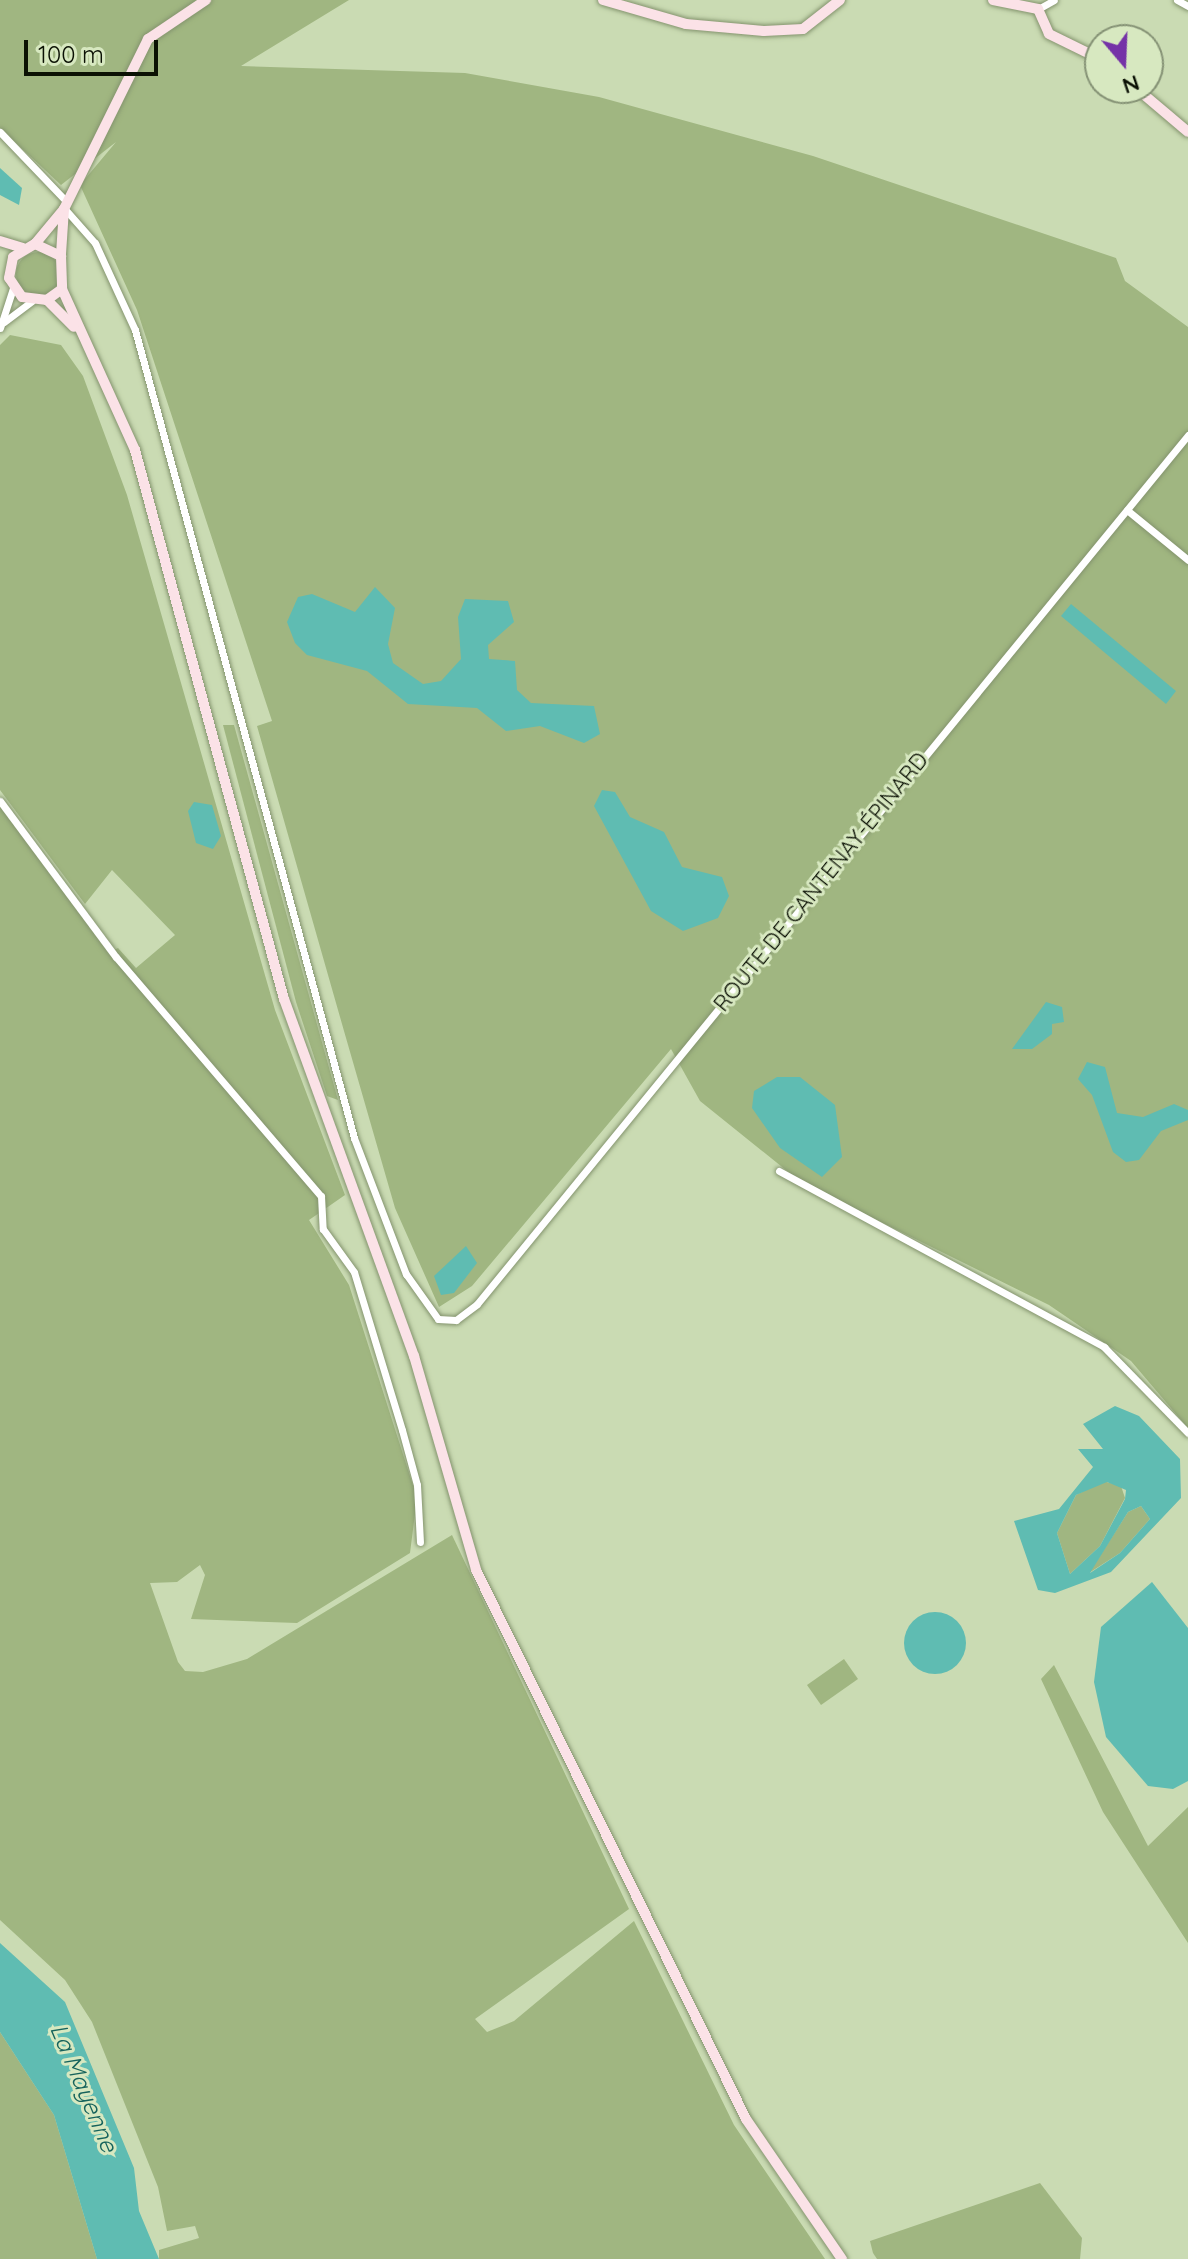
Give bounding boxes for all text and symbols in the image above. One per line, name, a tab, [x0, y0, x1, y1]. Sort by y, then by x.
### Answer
scale bar	[28, 24, 162, 74]
north arrow	[1084, 24, 1164, 104]
text: 100 m	[38, 39, 104, 69]
text: N	[1119, 69, 1143, 101]
street label: ROUTE DE CANTENAY-ÉPINARD	[708, 747, 934, 1017]
water label: La Mayenne	[44, 2019, 124, 2157]

